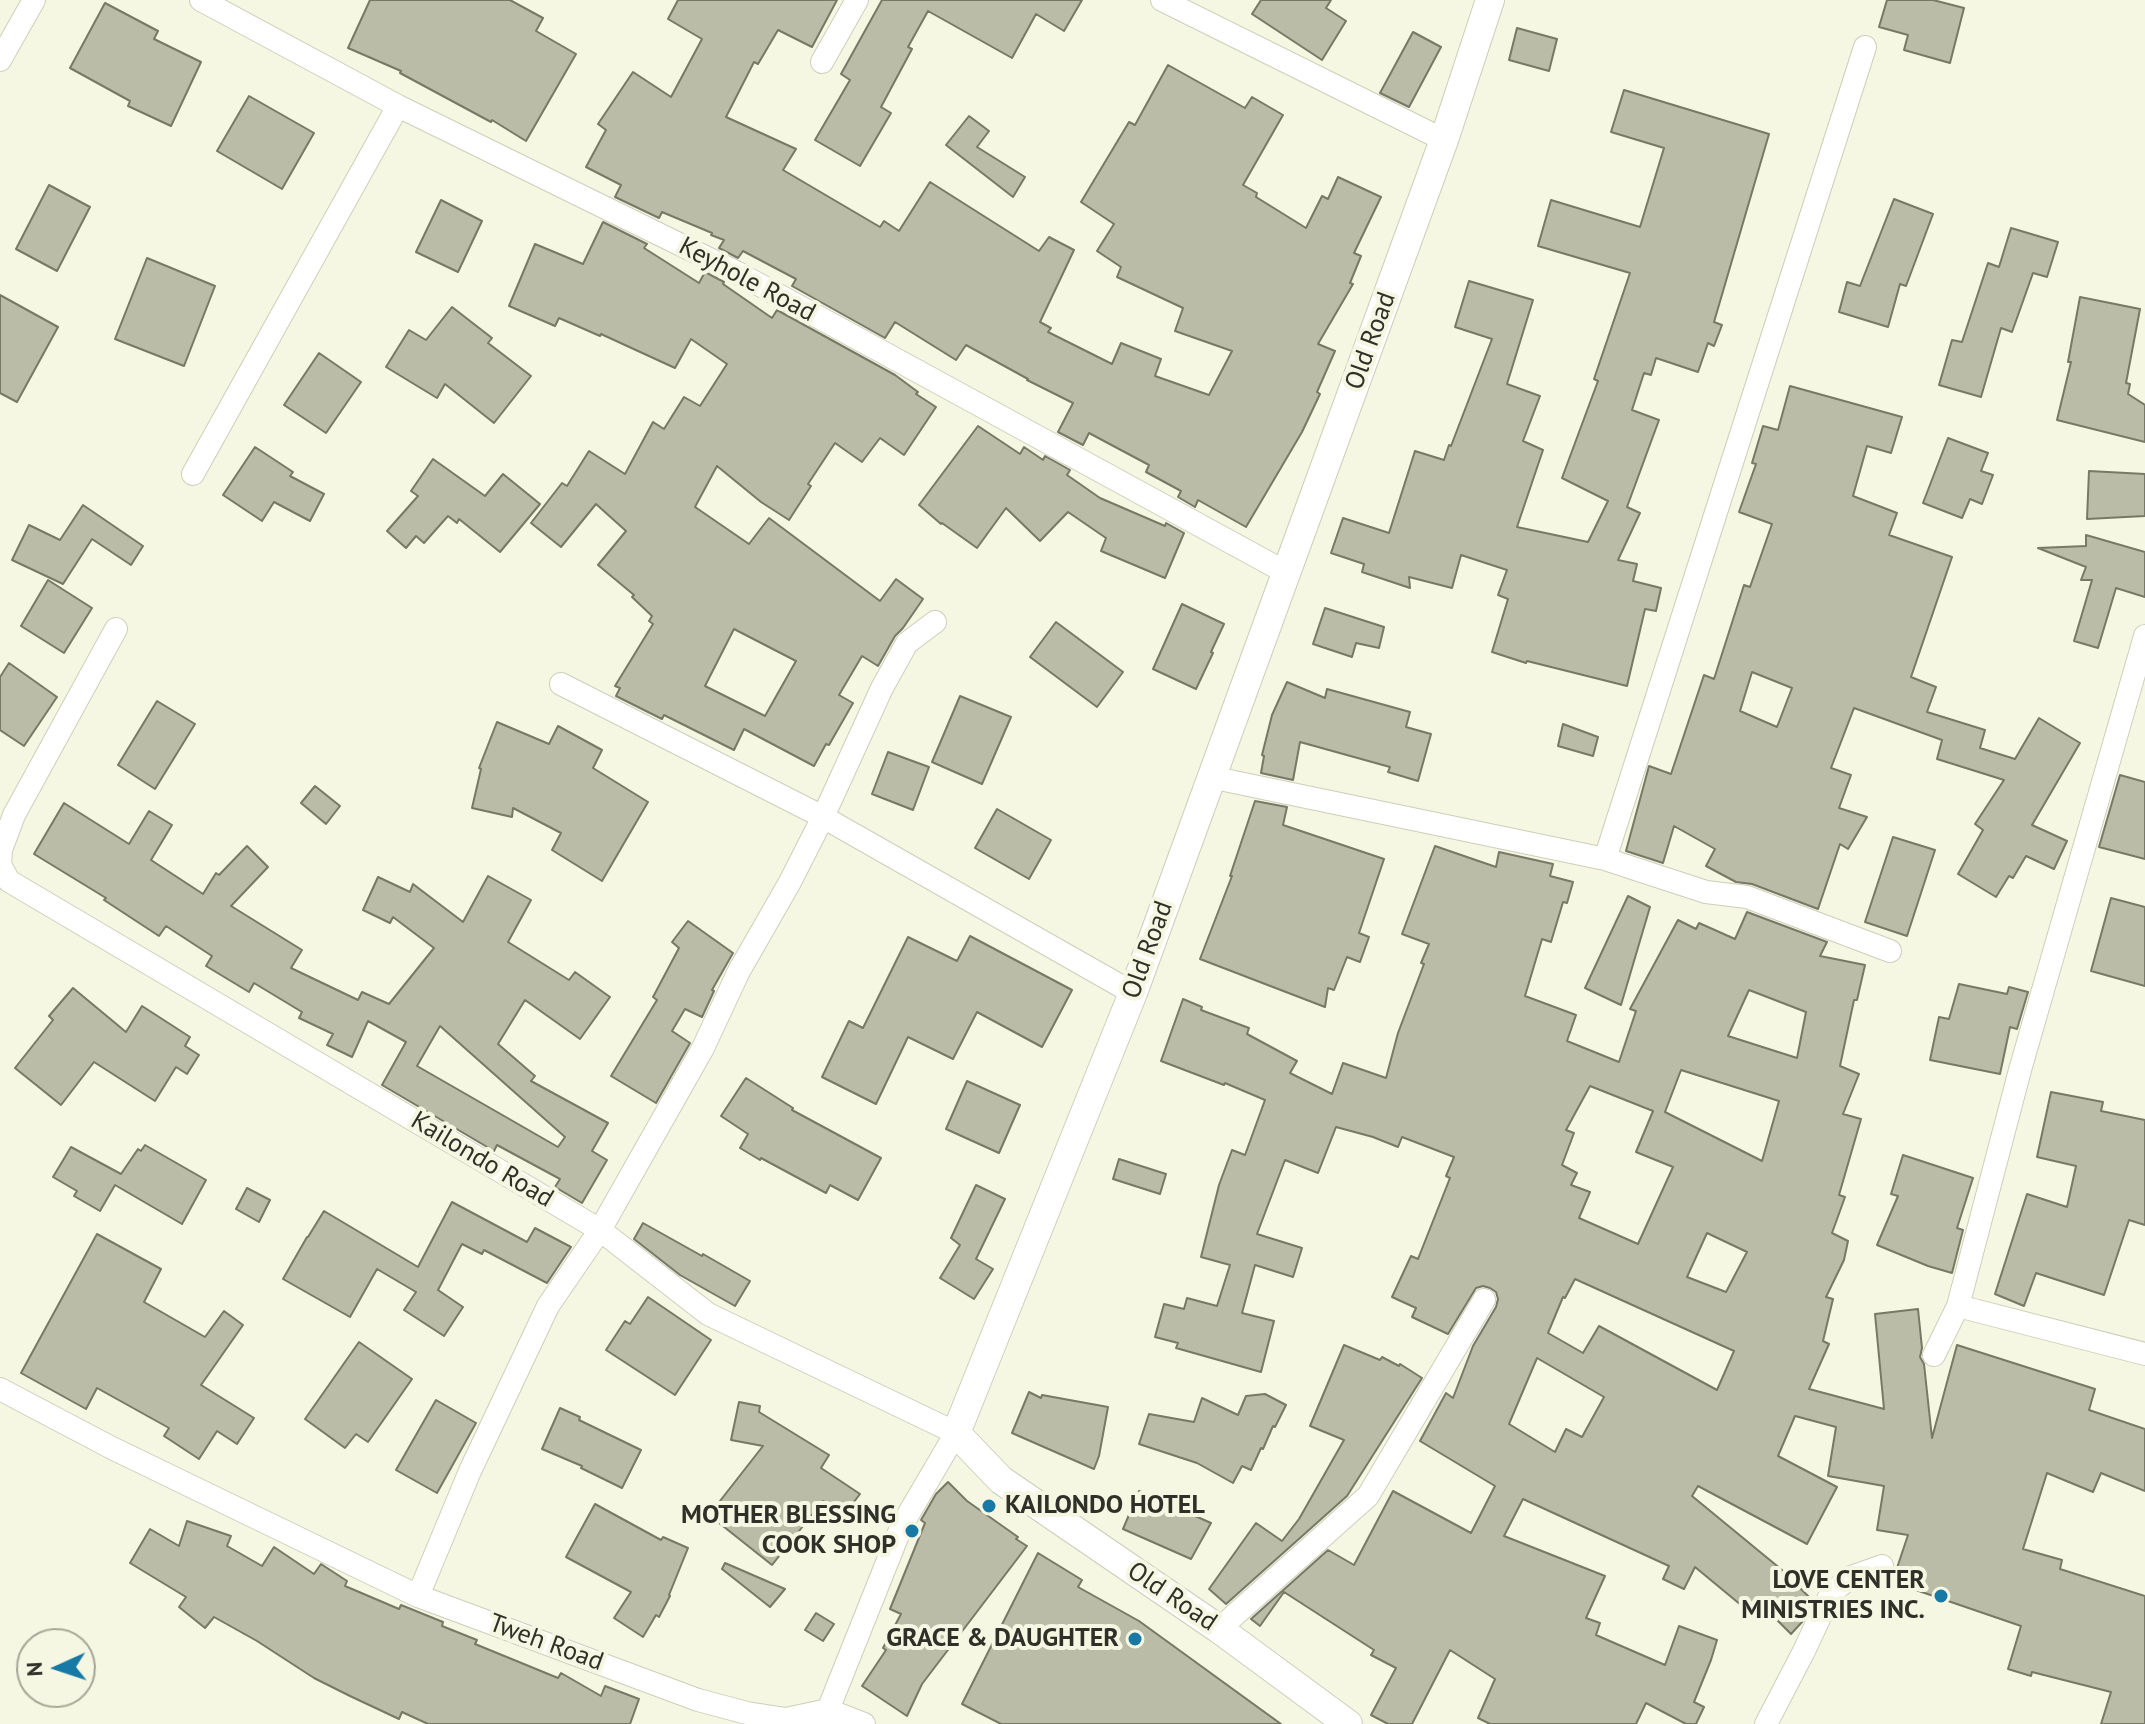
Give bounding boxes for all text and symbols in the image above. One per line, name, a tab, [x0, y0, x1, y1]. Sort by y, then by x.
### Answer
street label: Keyhole Road	[673, 231, 821, 329]
street label: Old Road	[1339, 288, 1403, 394]
street label: Old Road	[1116, 897, 1180, 1003]
street label: Kailondo Road	[405, 1105, 559, 1215]
place label: KAILONDO HOTEL	[1005, 1490, 1205, 1522]
marker: KAILONDO HOTEL	[980, 1497, 998, 1515]
place label: MOTHER BLESSING COOK SHOP	[681, 1500, 896, 1562]
marker: MOTHER BLESSING COOK SHOP	[903, 1522, 921, 1540]
street label: Old Road	[1121, 1556, 1223, 1638]
place label: LOVE CENTER MINISTRIES INC.	[1741, 1565, 1925, 1626]
marker: LOVE CENTER MINISTRIES INC.	[1932, 1587, 1950, 1605]
street label: Tweh Road	[485, 1608, 607, 1678]
place label: GRACE & DAUGHTER	[886, 1623, 1119, 1655]
north arrow	[16, 1628, 96, 1708]
marker: GRACE & DAUGHTER	[1126, 1630, 1144, 1648]
text: N	[20, 1661, 48, 1677]

